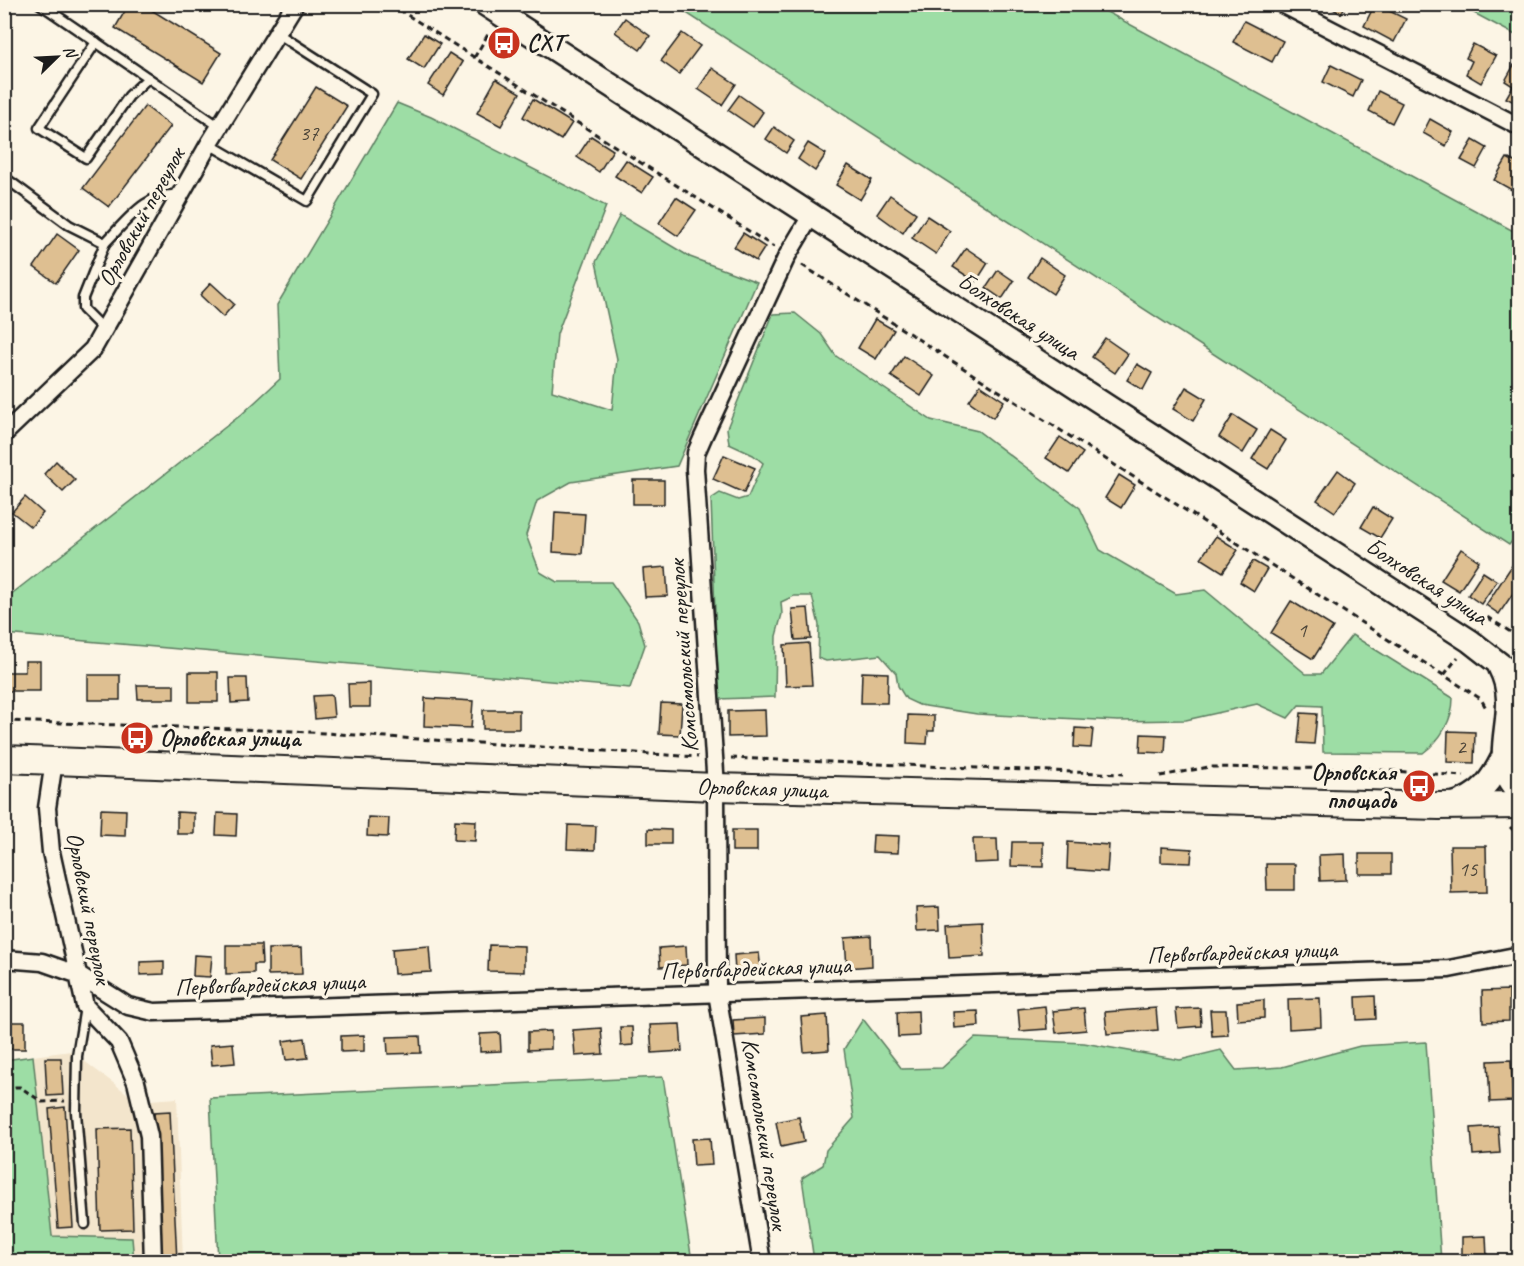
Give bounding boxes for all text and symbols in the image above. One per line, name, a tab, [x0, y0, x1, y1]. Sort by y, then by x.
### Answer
bus stop icon: СХТ	[486, 25, 522, 61]
north arrow	[27, 27, 87, 87]
place label: СХТ	[527, 28, 570, 58]
text: N	[59, 43, 82, 63]
house number: 37	[300, 120, 320, 146]
street label: Орловский переулок	[91, 141, 192, 292]
street label: Болховская улица	[952, 265, 1087, 367]
street label: Болховская улица	[1360, 530, 1495, 632]
street label: Комсомольский переулок	[661, 556, 705, 753]
house number: 1	[1297, 617, 1308, 643]
bus stop icon: Орловская улица	[119, 720, 155, 756]
place label: Орловская улица	[160, 723, 303, 753]
house number: 2	[1456, 734, 1467, 760]
place label: Орловская площадь	[1311, 757, 1398, 815]
bus stop icon: Орловская площадь	[1401, 768, 1437, 804]
street label: Орловская улица	[696, 771, 830, 805]
street label: Орловский переулок	[60, 830, 119, 989]
house number: 15	[1459, 856, 1479, 882]
street label: Первогвардейская улица	[1146, 934, 1339, 970]
street label: Первогвардейская улица	[660, 950, 853, 986]
street label: Первогвардейская улица	[174, 966, 367, 1002]
street label: Комсомольский переулок	[735, 1036, 795, 1234]

